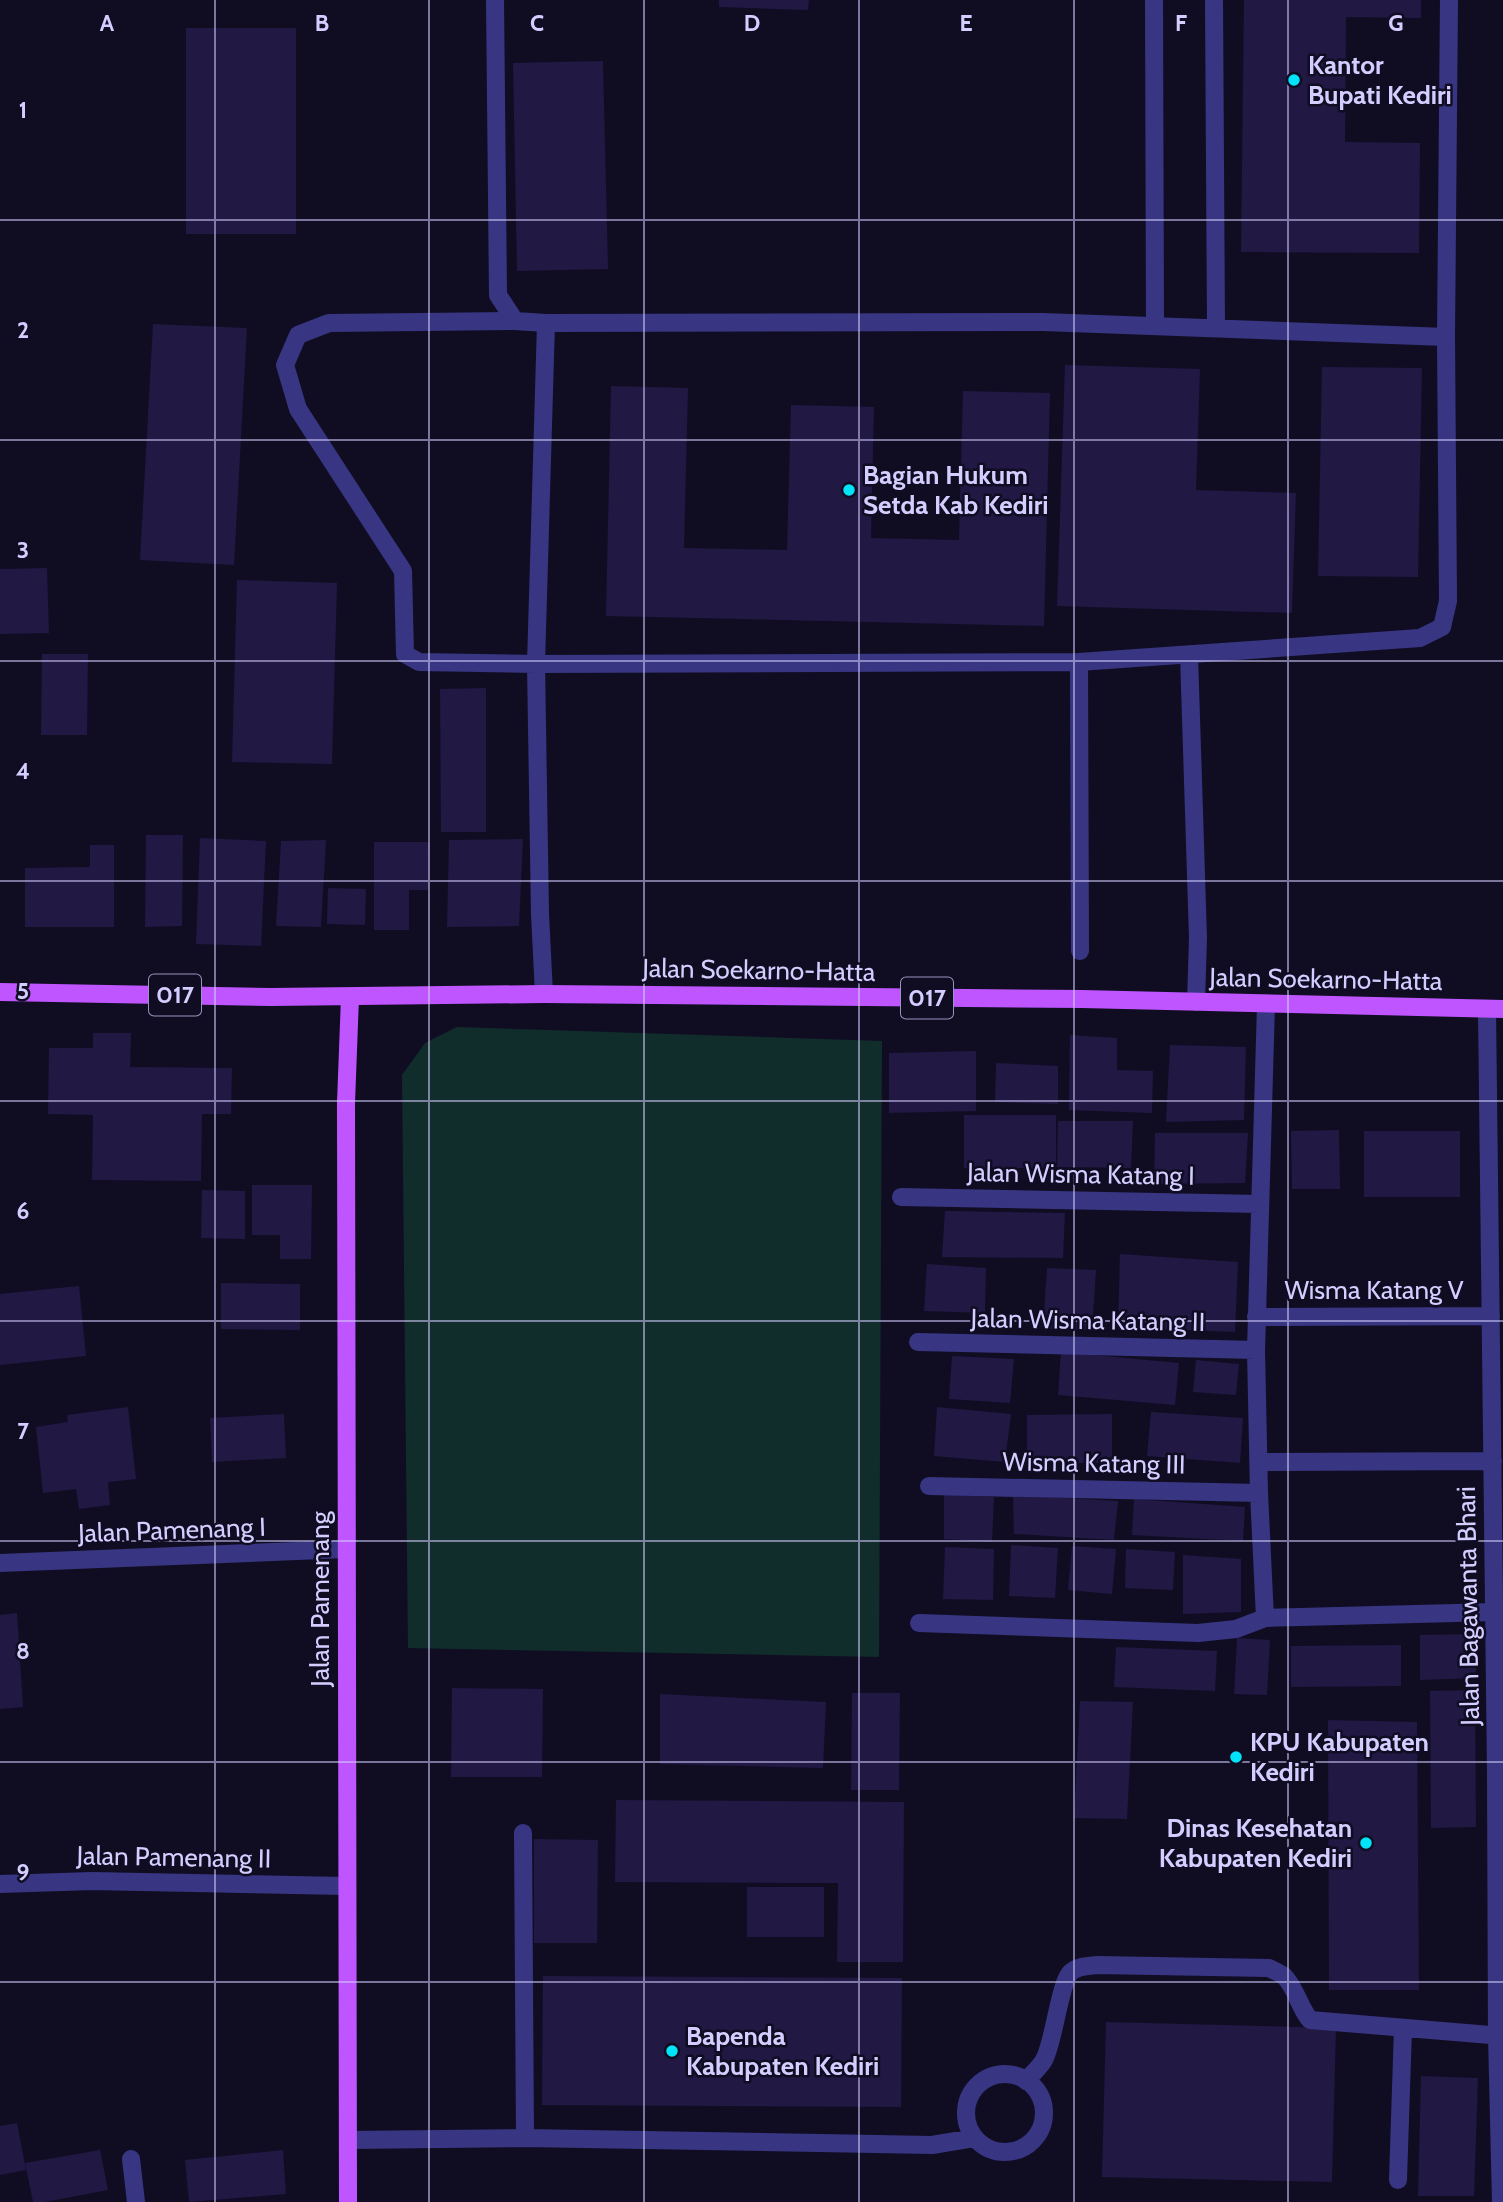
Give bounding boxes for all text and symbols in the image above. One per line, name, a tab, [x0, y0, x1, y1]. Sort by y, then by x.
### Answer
text: A	[100, 9, 115, 37]
text: B	[315, 9, 329, 37]
text: C	[530, 9, 544, 37]
text: D	[744, 9, 760, 37]
text: E	[959, 9, 973, 37]
text: F	[1175, 9, 1187, 37]
text: G	[1388, 9, 1404, 37]
place label: Kantor Bupati Kediri	[1308, 49, 1452, 111]
marker: Kantor Bupati Kediri	[1286, 72, 1302, 88]
text: 1	[19, 96, 27, 124]
text: 2	[17, 316, 29, 344]
place label: Bagian Hukum Setda Kab Kediri	[863, 459, 1049, 521]
marker: Bagian Hukum Setda Kab Kediri	[841, 482, 857, 498]
text: 3	[17, 536, 29, 564]
text: 4	[16, 757, 30, 785]
street label: Jalan Soekarno-Hatta	[641, 952, 876, 988]
street label: Jalan Soekarno-Hatta	[1208, 961, 1443, 997]
road number: 017	[149, 974, 201, 1015]
text: 5	[17, 977, 29, 1005]
road number: 017	[901, 978, 953, 1018]
street label: Jalan Wisma Katang I	[966, 1156, 1195, 1192]
text: 6	[17, 1197, 29, 1225]
street label: Wisma Katang V	[1284, 1274, 1464, 1306]
street label: Jalan Wisma Katang II	[969, 1302, 1206, 1338]
text: 7	[17, 1417, 29, 1445]
street label: Wisma Katang III	[1002, 1445, 1186, 1481]
street label: Jalan Bagawanta Bhari	[1450, 1486, 1486, 1727]
street label: Jalan Pamenang	[304, 1510, 336, 1688]
street label: Jalan Pamenang I	[77, 1511, 266, 1549]
text: 8	[16, 1637, 30, 1665]
place label: KPU Kabupaten Kediri	[1250, 1726, 1429, 1788]
marker: KPU Kabupaten Kediri	[1228, 1749, 1244, 1765]
place label: Dinas Kesehatan Kabupaten Kediri	[1159, 1812, 1352, 1874]
marker: Dinas Kesehatan Kabupaten Kediri	[1358, 1835, 1374, 1851]
street label: Jalan Pamenang II	[75, 1839, 272, 1875]
text: 9	[17, 1858, 29, 1886]
place label: Bapenda Kabupaten Kediri	[686, 2020, 879, 2082]
marker: Bapenda Kabupaten Kediri	[664, 2043, 680, 2059]

